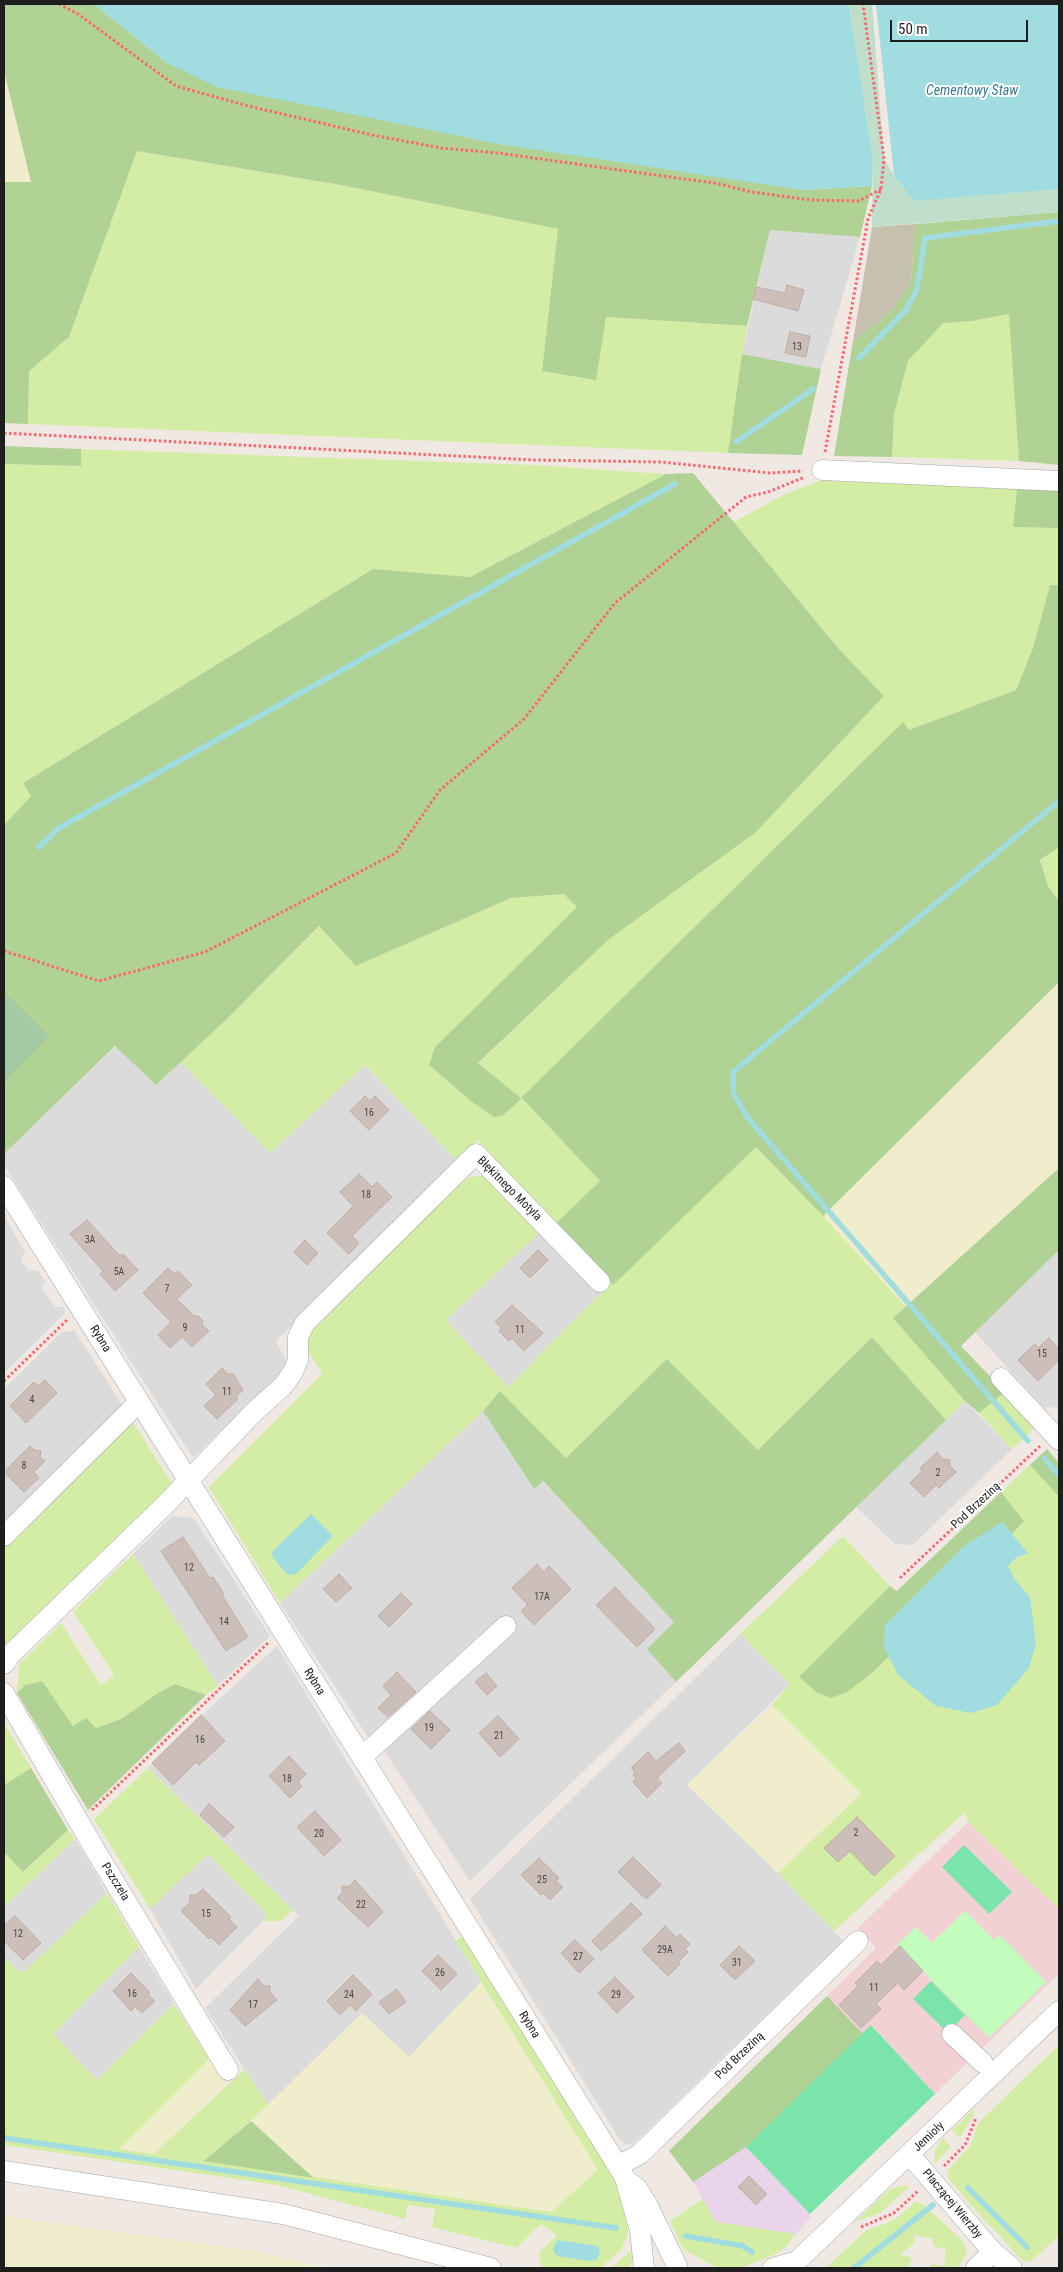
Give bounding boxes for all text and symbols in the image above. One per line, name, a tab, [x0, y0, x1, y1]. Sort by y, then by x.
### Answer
scale bar	[893, 10, 1030, 42]
text: 50 m	[898, 20, 928, 38]
water label: Cementowy Staw	[926, 83, 1018, 99]
house number: 13	[792, 341, 802, 353]
house number: 16	[364, 1107, 374, 1119]
street label: Błękitnego Motyla	[474, 1154, 544, 1224]
house number: 18	[361, 1189, 371, 1201]
house number: 3A	[85, 1234, 95, 1246]
house number: 5A	[114, 1266, 124, 1278]
house number: 7	[165, 1283, 169, 1295]
house number: 9	[183, 1322, 187, 1334]
street label: Rybna	[86, 1323, 114, 1355]
house number: 11	[515, 1324, 525, 1336]
house number: 15	[1037, 1348, 1047, 1360]
house number: 11	[222, 1386, 232, 1398]
house number: 4	[30, 1394, 34, 1406]
house number: 8	[22, 1460, 26, 1472]
house number: 2	[936, 1467, 940, 1479]
street label: Pod Brzeziną	[948, 1480, 1004, 1532]
house number: 12	[184, 1562, 194, 1574]
house number: 17A	[534, 1591, 550, 1603]
house number: 14	[219, 1616, 229, 1628]
street label: Rybna	[300, 1666, 328, 1698]
house number: 19	[424, 1722, 434, 1734]
house number: 21	[494, 1730, 504, 1742]
house number: 16	[195, 1734, 205, 1746]
house number: 18	[282, 1773, 292, 1785]
house number: 2	[854, 1827, 858, 1839]
house number: 20	[314, 1828, 324, 1840]
street label: Pszczela	[98, 1860, 132, 1904]
house number: 25	[537, 1874, 547, 1886]
house number: 22	[356, 1899, 366, 1911]
house number: 15	[201, 1908, 211, 1920]
house number: 12	[13, 1928, 23, 1940]
house number: 29A	[657, 1944, 673, 1956]
house number: 27	[573, 1951, 583, 1963]
house number: 31	[732, 1957, 742, 1969]
house number: 26	[435, 1967, 445, 1979]
house number: 11	[869, 1982, 879, 1994]
house number: 16	[127, 1988, 137, 2000]
house number: 24	[344, 1989, 354, 2001]
house number: 29	[611, 1989, 621, 2001]
house number: 17	[248, 1999, 258, 2011]
street label: Rybna	[515, 2009, 543, 2041]
street label: Pod Brzeziną	[713, 2029, 767, 2083]
street label: Jemioły	[911, 2119, 947, 2155]
street label: Płaczącej Wierzby	[919, 2166, 985, 2242]

